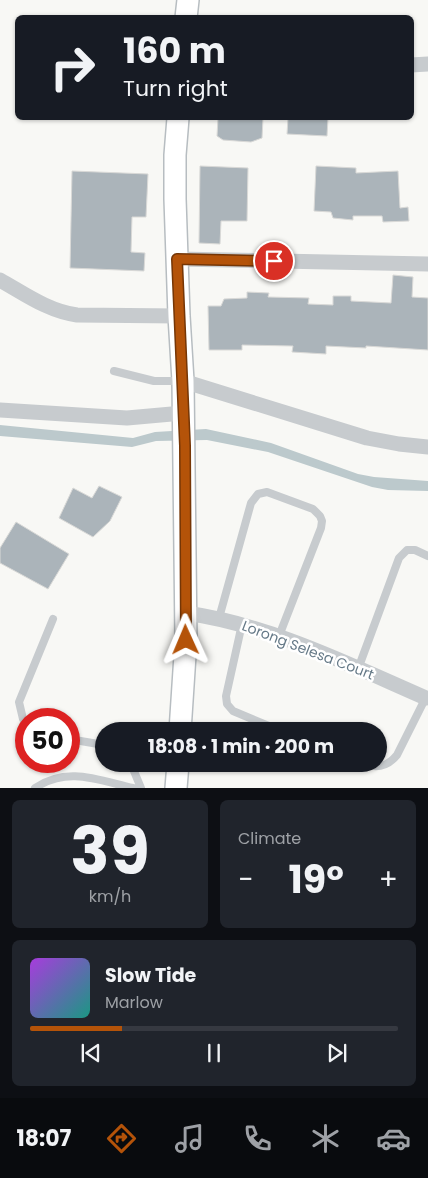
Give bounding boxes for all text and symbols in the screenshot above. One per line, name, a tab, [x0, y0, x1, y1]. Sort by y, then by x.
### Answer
text: 160 m	[123, 26, 226, 75]
icon: right	[40, 35, 105, 100]
text: Turn right	[123, 73, 228, 104]
pin	[253, 240, 295, 282]
icon: arrive	[260, 247, 288, 275]
position arrow	[159, 613, 211, 665]
street label: Lorong Selesa Court	[239, 616, 377, 684]
speed limit sign: 50	[15, 708, 80, 773]
text: 18:08 · 1 min · 200 m	[148, 733, 334, 760]
text: 39	[70, 806, 150, 897]
text: Climate	[238, 827, 301, 850]
text: 19°	[289, 853, 344, 906]
text: −	[238, 860, 253, 899]
text: +	[379, 860, 398, 899]
text: km/h	[89, 885, 131, 908]
text: Slow Tide	[105, 962, 196, 989]
text: Marlow	[105, 991, 163, 1014]
icon: previous	[77, 1039, 105, 1067]
icon: pause	[200, 1039, 228, 1067]
icon: next	[323, 1039, 351, 1067]
icon: directions	[104, 1121, 139, 1156]
icon: music	[172, 1121, 207, 1156]
icon: phone	[240, 1121, 275, 1156]
icon: climate	[308, 1121, 343, 1156]
icon: car	[376, 1121, 411, 1156]
text: 18:07	[17, 1123, 71, 1154]

